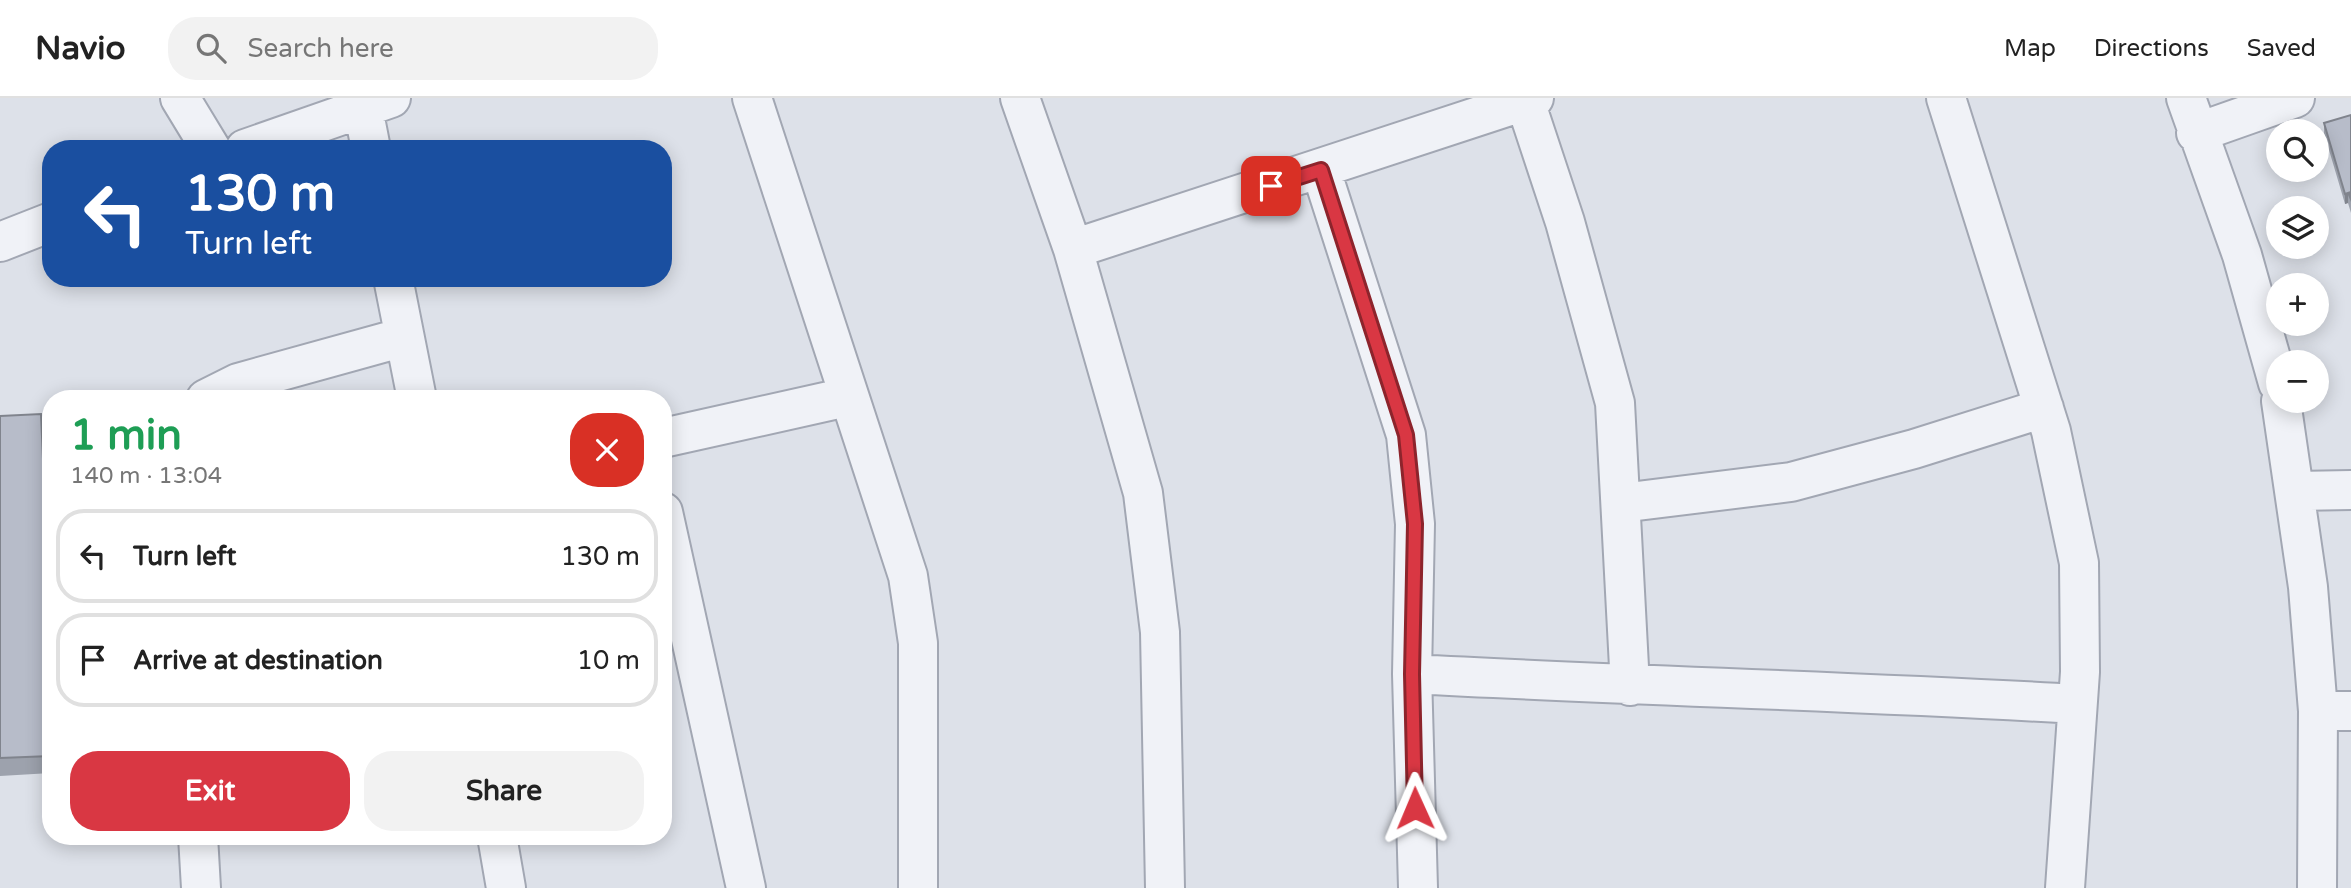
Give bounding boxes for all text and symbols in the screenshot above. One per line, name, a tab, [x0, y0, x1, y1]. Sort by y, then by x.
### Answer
search box	[168, 17, 658, 80]
text: Navio	[35, 29, 126, 68]
icon: search	[192, 29, 230, 67]
text: Search here	[248, 33, 394, 64]
text: Map	[2004, 34, 2056, 63]
text: Directions	[2094, 34, 2209, 63]
text: Saved	[2247, 34, 2316, 63]
map controls	[2266, 119, 2329, 413]
button: search	[2266, 119, 2329, 182]
pin	[1241, 156, 1301, 216]
text: 130 m	[185, 165, 335, 224]
icon: arrive	[1252, 167, 1290, 205]
icon: left	[70, 168, 161, 259]
button: layers	[2266, 196, 2329, 259]
text: Turn left	[185, 225, 312, 263]
button: +	[2266, 273, 2329, 336]
button: −	[2266, 350, 2329, 413]
text: 1 min	[70, 410, 182, 461]
button: close	[570, 413, 644, 487]
text: 140 m · 13:04	[70, 462, 222, 490]
icon: left	[74, 537, 112, 575]
text: Turn left	[133, 541, 236, 572]
text: 130 m	[560, 541, 640, 572]
icon: arrive	[74, 641, 112, 679]
text: Arrive at destination	[133, 645, 383, 676]
text: 10 m	[577, 645, 640, 676]
button: Exit	[70, 751, 350, 831]
button: Share	[364, 751, 644, 831]
position arrow	[1378, 771, 1452, 845]

